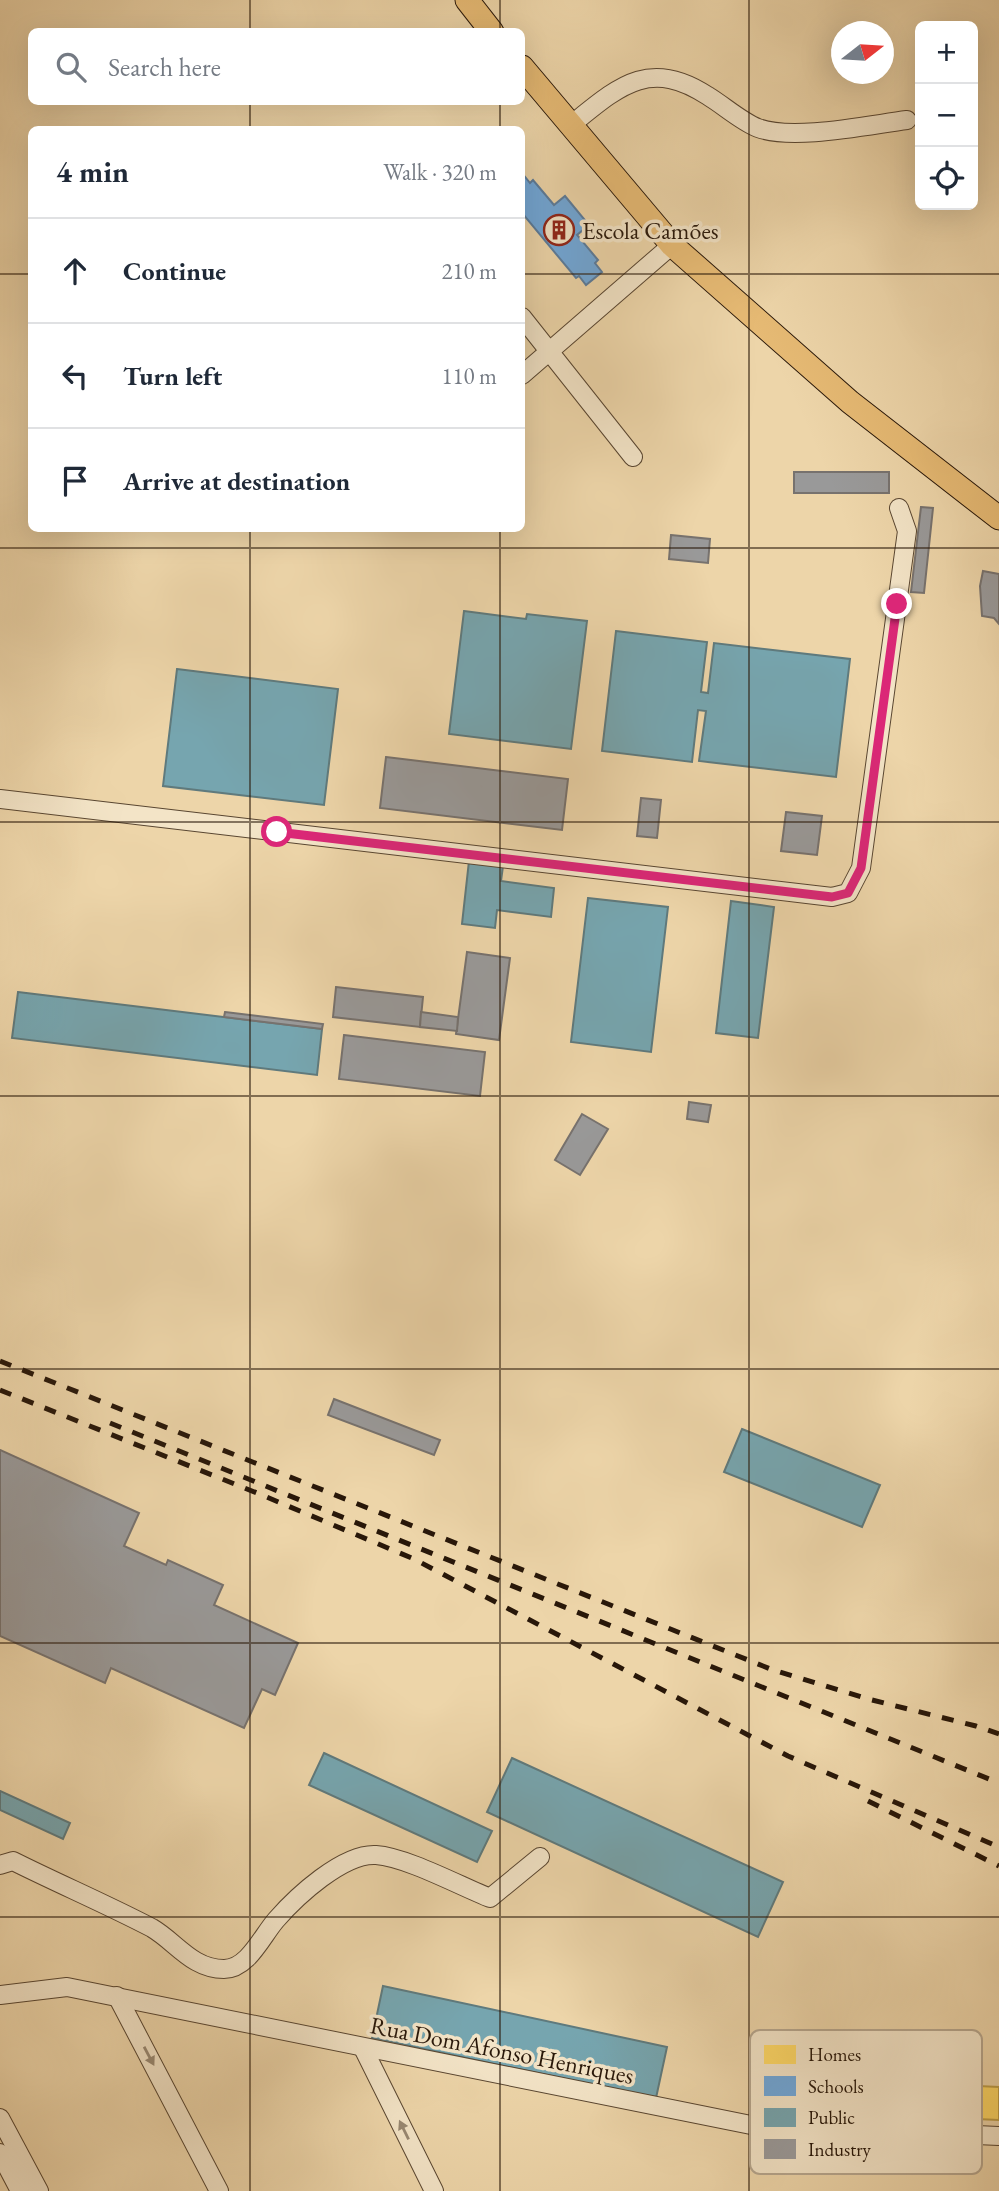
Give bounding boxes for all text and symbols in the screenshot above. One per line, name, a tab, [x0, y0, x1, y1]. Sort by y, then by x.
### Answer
north arrow	[831, 21, 894, 84]
map controls	[915, 21, 978, 210]
button: +	[915, 21, 978, 84]
search box	[28, 28, 525, 105]
icon: search	[52, 48, 90, 86]
text: Search here	[108, 50, 221, 84]
button: −	[915, 84, 978, 147]
button: locate	[915, 147, 978, 210]
text: 4 min	[56, 152, 129, 191]
text: Walk · 320 m	[383, 157, 497, 187]
building icon: Escola Camões	[542, 213, 576, 247]
place label: Escola Camões	[582, 215, 719, 246]
icon: ahead	[56, 252, 94, 290]
text: Continue	[123, 254, 226, 288]
text: 210 m	[441, 256, 497, 286]
icon: left	[56, 357, 94, 395]
text: Turn left	[123, 359, 222, 393]
text: 110 m	[441, 361, 497, 391]
icon: arrive	[56, 462, 94, 500]
text: Arrive at destination	[123, 464, 350, 498]
route end	[881, 588, 912, 619]
route start	[261, 816, 292, 847]
street label: Rua Dom Afonso Henriques	[368, 2009, 636, 2091]
legend	[750, 2030, 982, 2174]
text: Homes	[808, 2042, 861, 2067]
one-way arrow	[143, 2046, 154, 2066]
text: Schools	[808, 2074, 864, 2099]
text: Public	[808, 2105, 855, 2130]
one-way arrow	[398, 2120, 409, 2140]
text: Industry	[808, 2137, 872, 2162]

